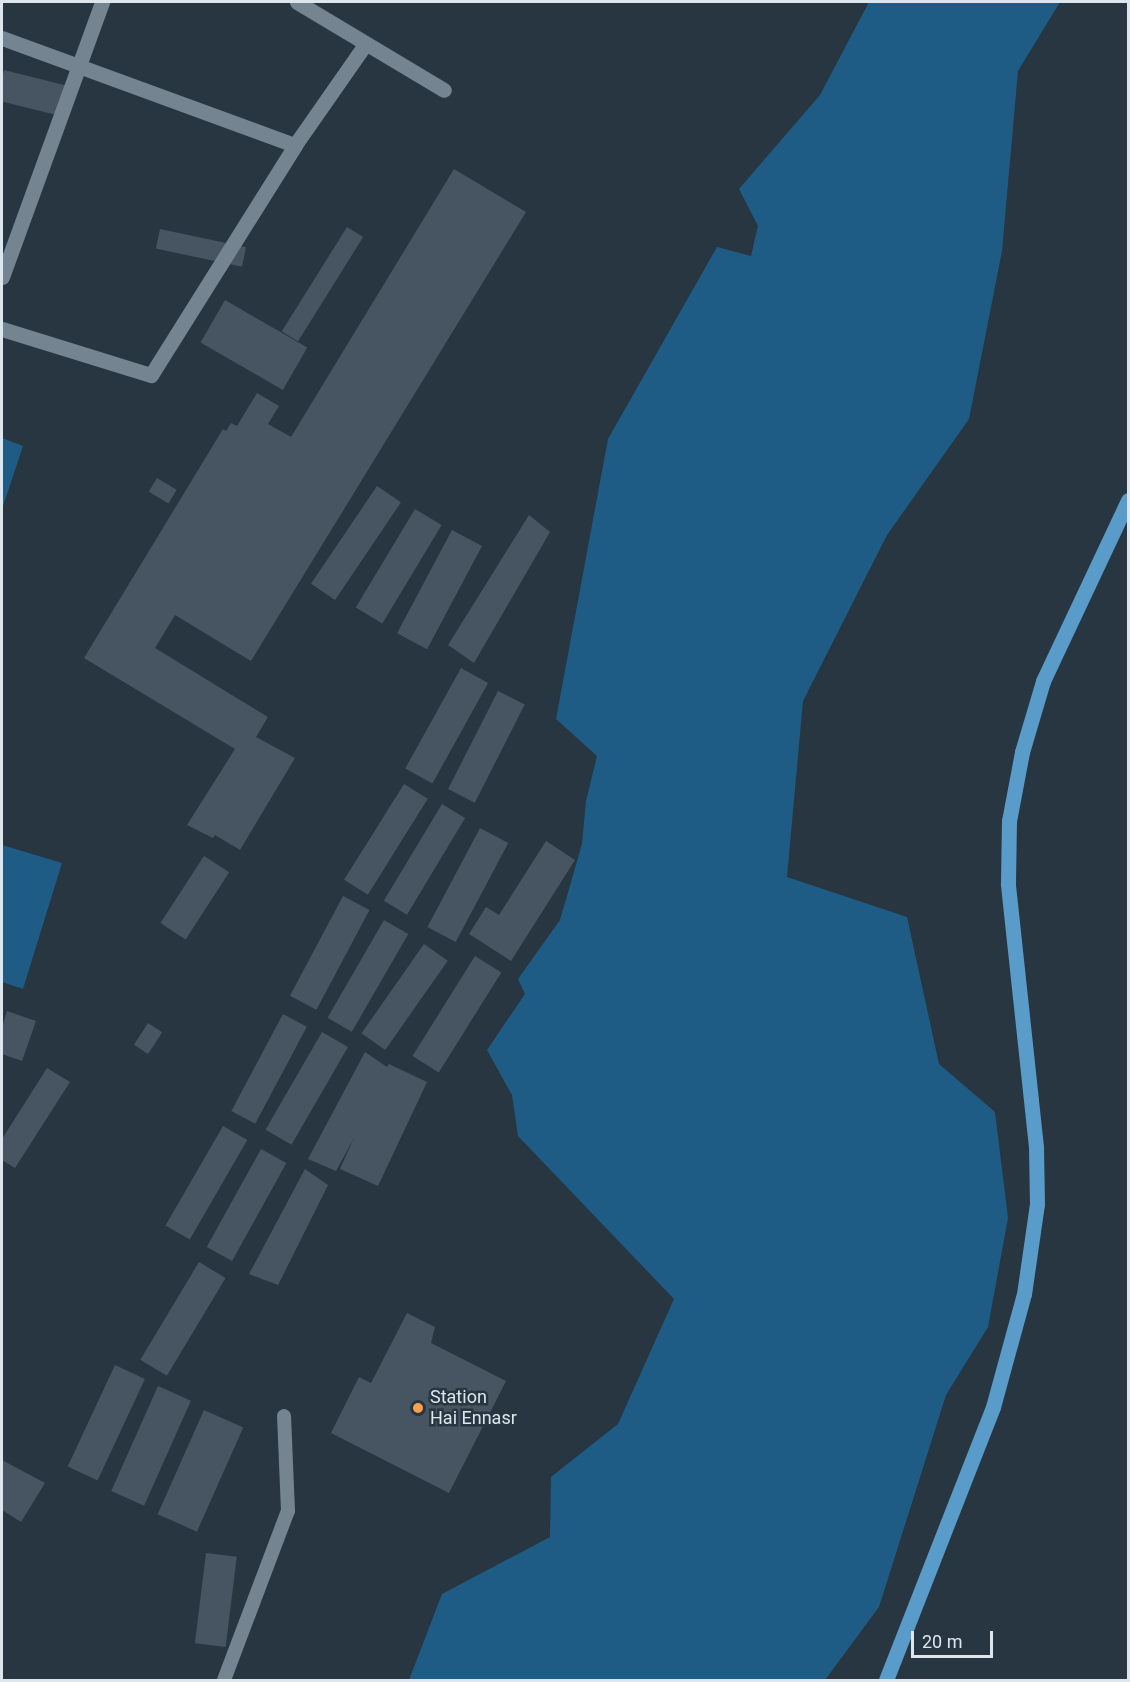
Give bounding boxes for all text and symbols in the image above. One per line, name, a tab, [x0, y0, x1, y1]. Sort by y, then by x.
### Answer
place label: Station Hai Ennasr	[430, 1387, 517, 1430]
marker: Station Hai Ennasr	[411, 1401, 425, 1415]
scale bar	[914, 1619, 996, 1657]
text: 20 m	[922, 1631, 962, 1652]

